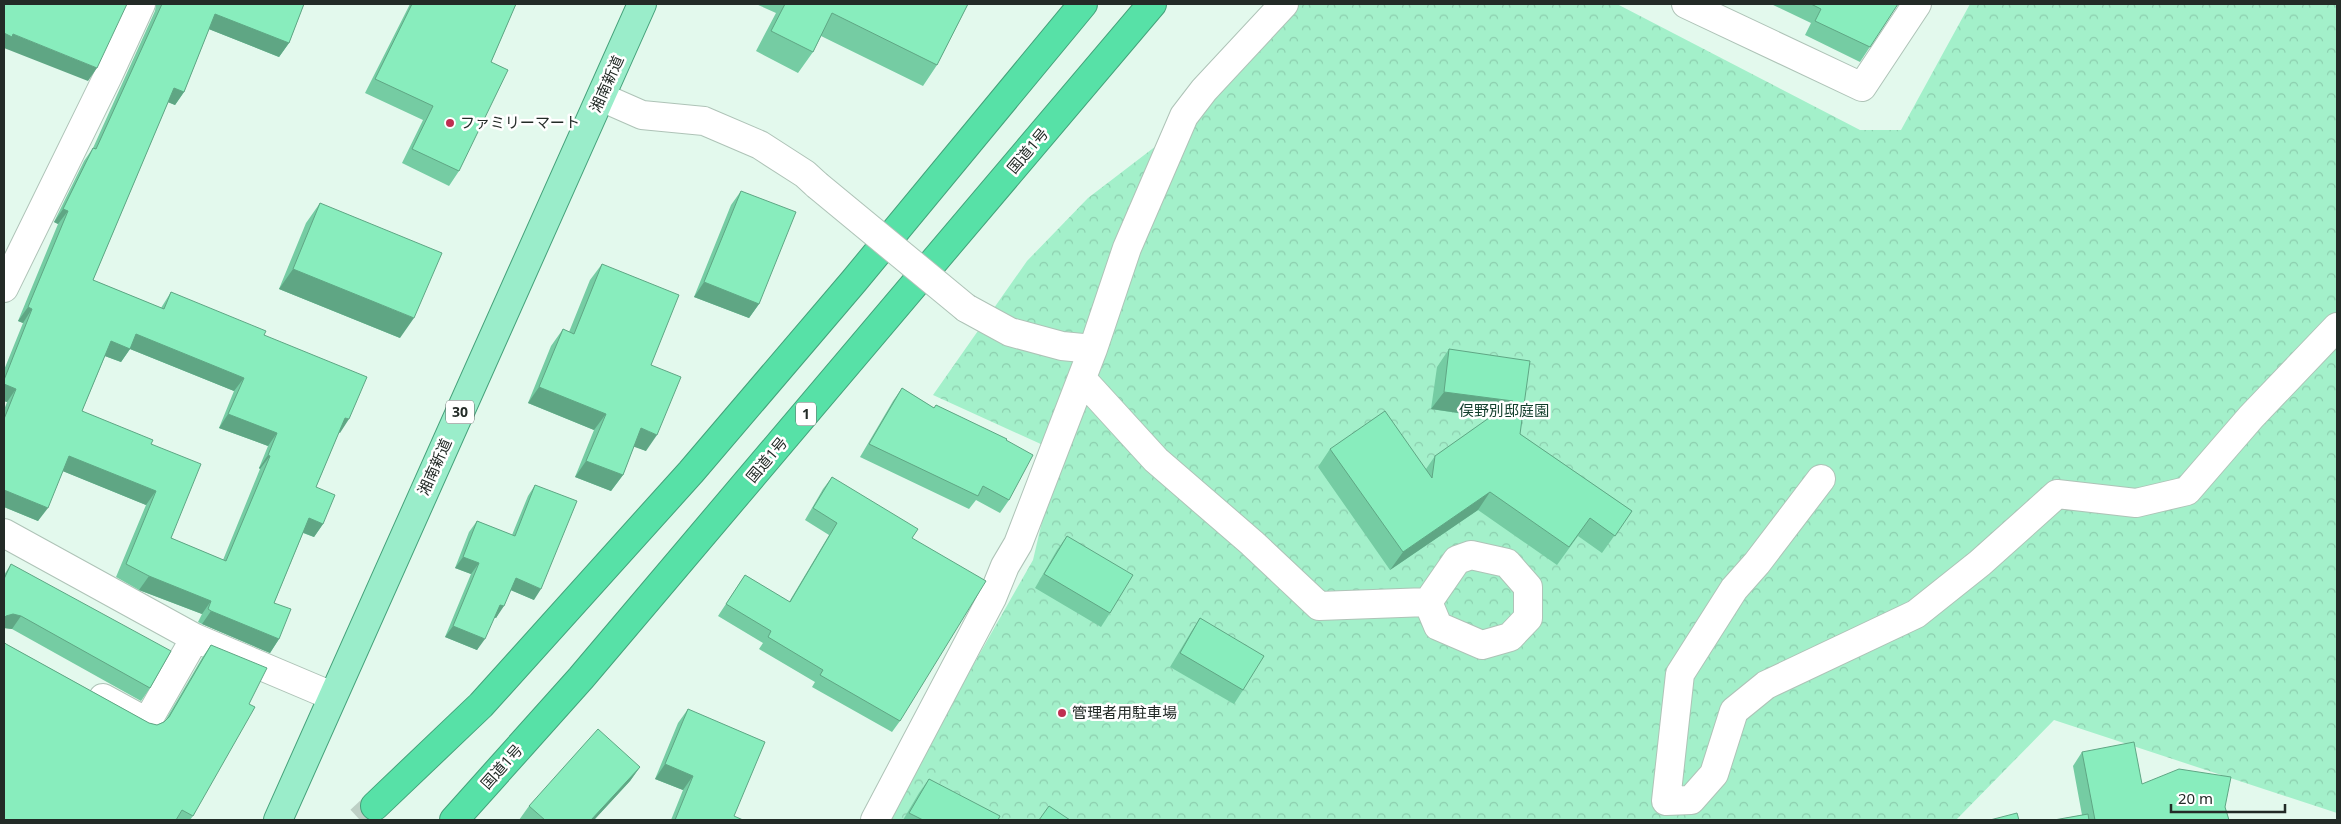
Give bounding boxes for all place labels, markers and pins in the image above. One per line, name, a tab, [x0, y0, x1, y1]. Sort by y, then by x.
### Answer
place label: ファミリーマート	[460, 112, 580, 132]
marker: ファミリーマート	[444, 117, 456, 129]
place label: 管理者用駐車場	[1072, 702, 1177, 722]
marker: 管理者用駐車場	[1056, 707, 1068, 719]

